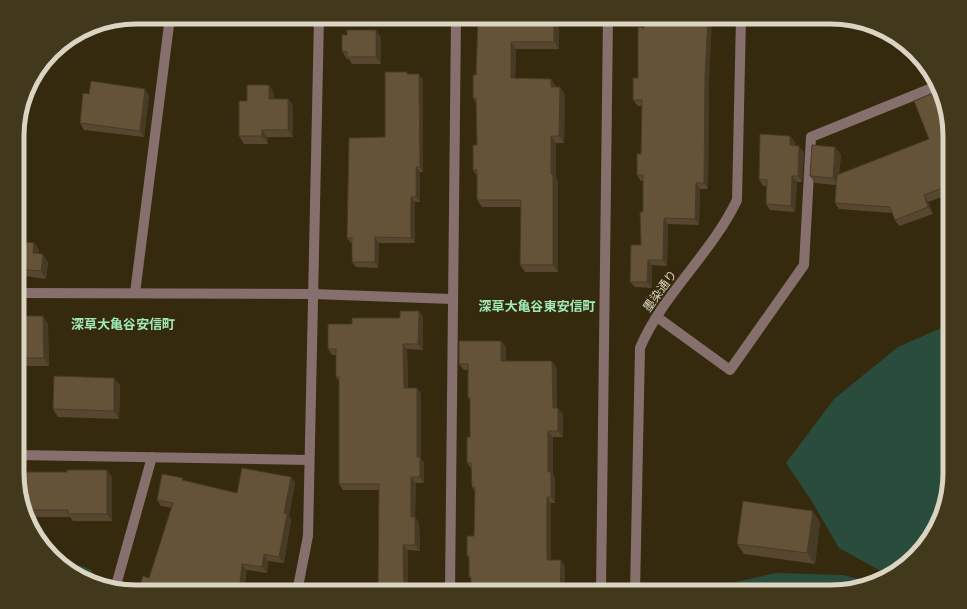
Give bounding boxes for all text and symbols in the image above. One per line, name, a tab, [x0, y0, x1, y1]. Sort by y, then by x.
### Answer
street label: 墨染通り	[639, 267, 680, 315]
district label: 深草大亀谷東安信町	[478, 297, 596, 315]
district label: 深草大亀谷安信町	[71, 315, 175, 333]

